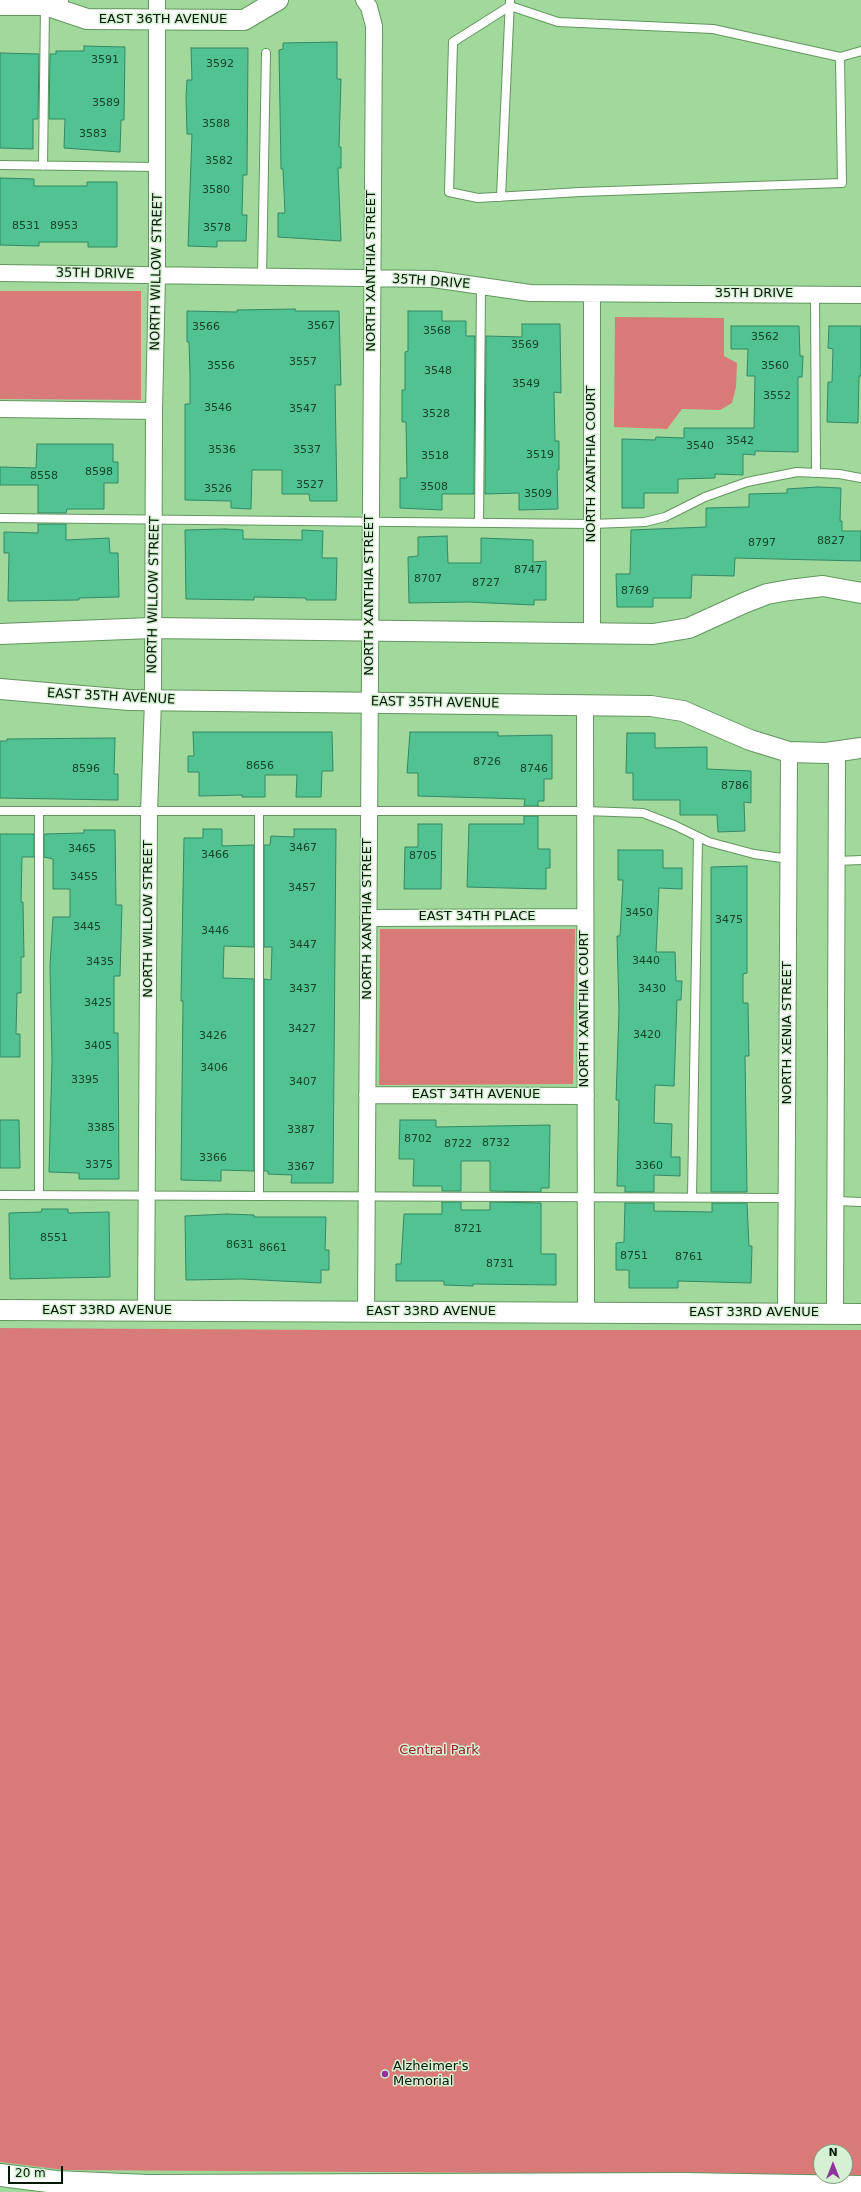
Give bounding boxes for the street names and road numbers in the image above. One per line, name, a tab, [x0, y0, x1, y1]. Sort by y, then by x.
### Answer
street label: EAST 36TH AVENUE	[99, 12, 227, 28]
street label: NORTH XANTHIA STREET	[364, 190, 380, 352]
street label: NORTH WILLOW STREET	[148, 193, 166, 351]
street label: 35TH DRIVE	[56, 266, 134, 282]
street label: 35TH DRIVE	[391, 271, 471, 293]
street label: 35TH DRIVE	[715, 286, 793, 302]
street label: NORTH XANTHIA COURT	[584, 386, 600, 542]
street label: NORTH XANTHIA STREET	[362, 514, 378, 676]
street label: NORTH WILLOW STREET	[145, 516, 163, 674]
street label: EAST 35TH AVENUE	[46, 686, 176, 708]
street label: EAST 35TH AVENUE	[371, 694, 499, 712]
street label: NORTH XANTHIA STREET	[360, 838, 376, 1000]
street label: NORTH WILLOW STREET	[141, 840, 157, 998]
street label: EAST 34TH PLACE	[418, 909, 536, 925]
street label: NORTH XANTHIA COURT	[577, 931, 593, 1087]
street label: NORTH XENIA STREET	[780, 961, 796, 1105]
street label: EAST 34TH AVENUE	[412, 1087, 540, 1103]
street label: EAST 33RD AVENUE	[42, 1303, 172, 1319]
street label: EAST 33RD AVENUE	[366, 1304, 496, 1320]
street label: EAST 33RD AVENUE	[689, 1305, 819, 1321]

